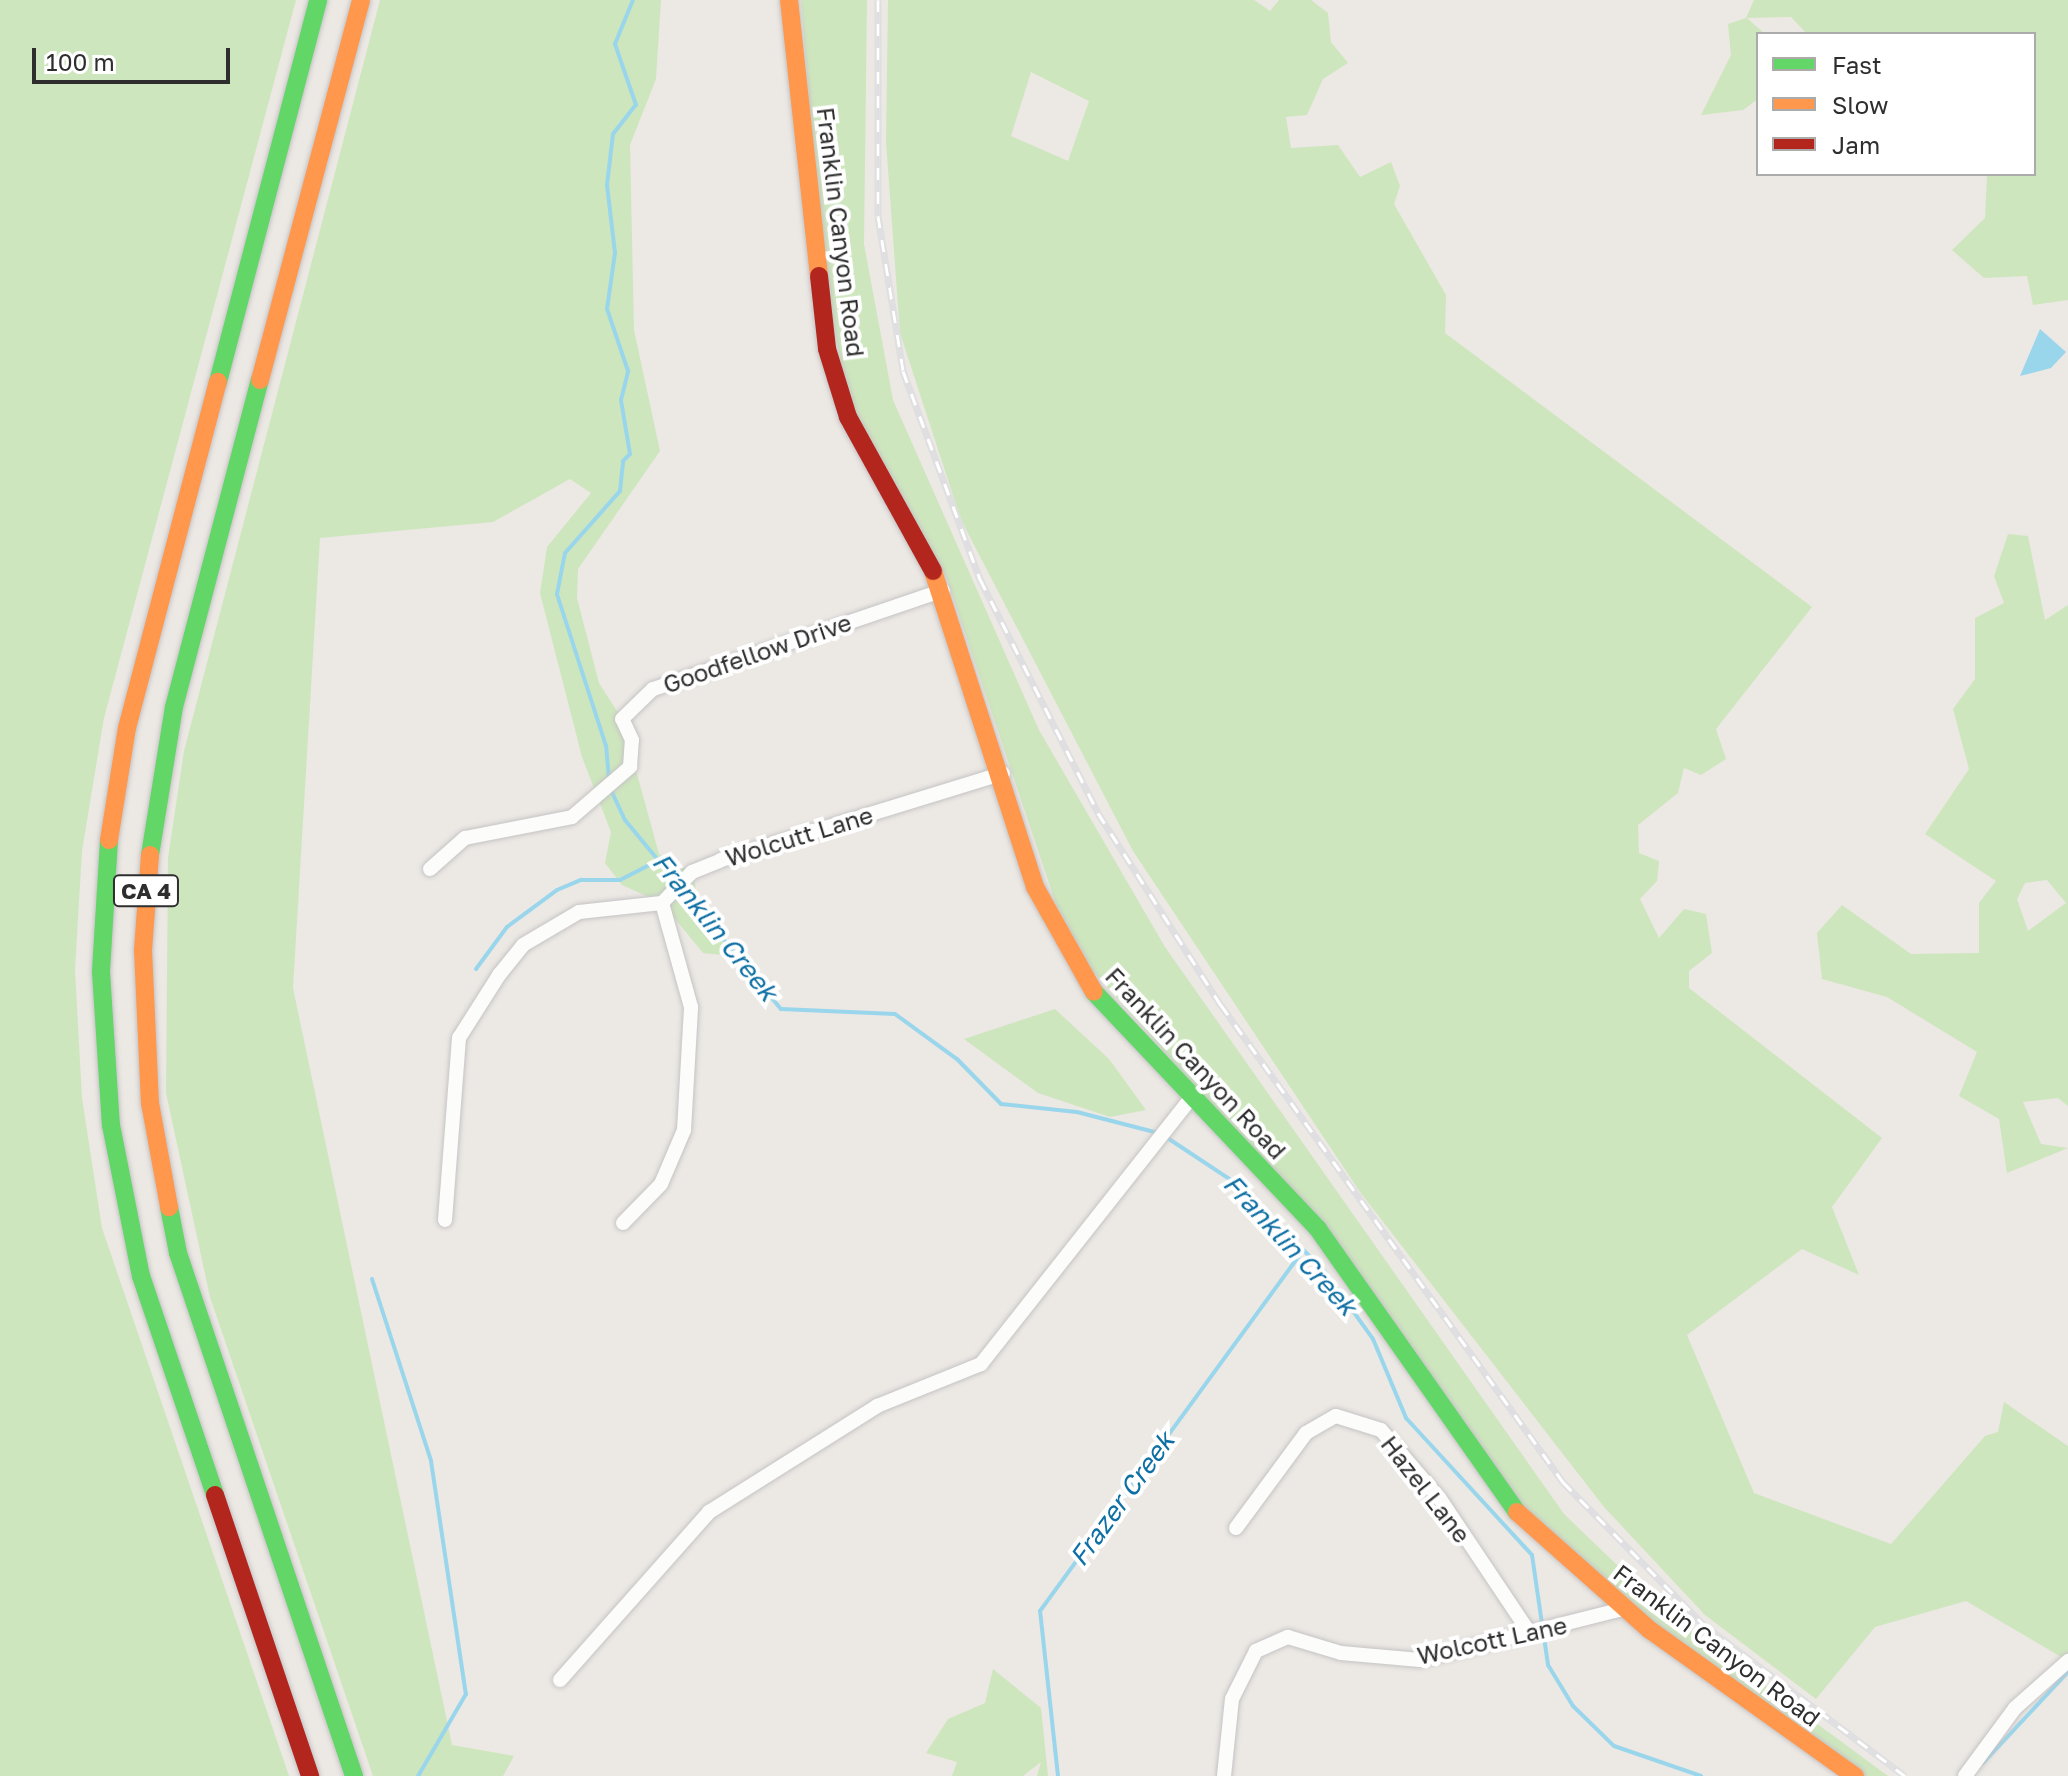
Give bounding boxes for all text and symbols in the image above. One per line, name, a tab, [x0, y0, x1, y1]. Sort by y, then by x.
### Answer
scale bar	[36, 32, 234, 82]
legend	[1756, 32, 2036, 176]
text: 100 m	[46, 47, 115, 76]
text: Fast	[1832, 50, 1882, 79]
text: Slow	[1832, 90, 1888, 119]
street label: Franklin Canyon Road	[811, 106, 871, 358]
text: Jam	[1832, 130, 1880, 159]
street label: Goodfellow Drive	[659, 607, 855, 699]
street label: Wolcutt Lane	[722, 800, 876, 872]
water label: Franklin Creek	[646, 847, 784, 1007]
road number: CA 4	[112, 873, 180, 909]
street label: Franklin Canyon Road	[1100, 961, 1292, 1165]
water label: Franklin Creek	[1217, 1168, 1363, 1322]
water label: Frazer Creek	[1063, 1426, 1181, 1572]
street label: Hazel Lane	[1375, 1430, 1477, 1548]
street label: Franklin Canyon Road	[1608, 1558, 1826, 1732]
street label: Wolcott Lane	[1414, 1610, 1570, 1670]

